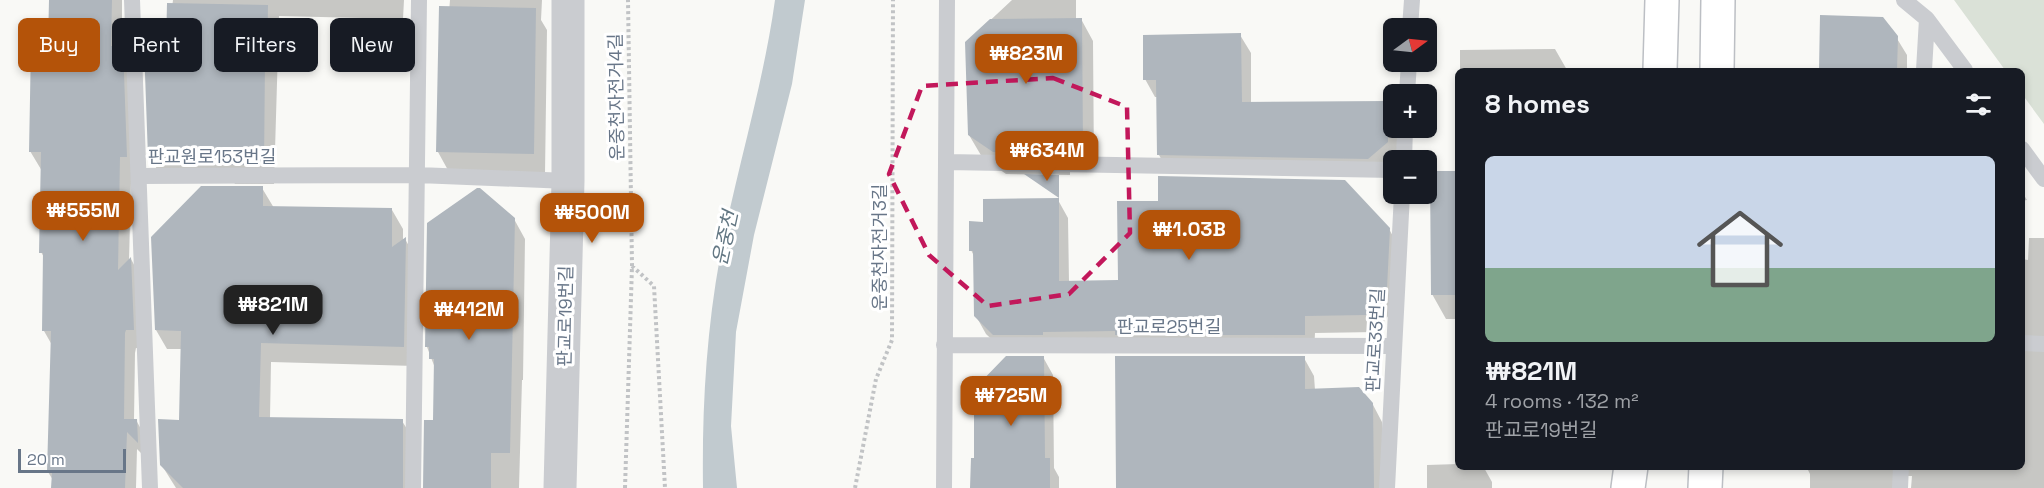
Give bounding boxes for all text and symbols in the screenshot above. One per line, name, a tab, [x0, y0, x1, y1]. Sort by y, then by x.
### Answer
chip: Buy	[18, 18, 100, 72]
chip: Rent	[112, 18, 202, 72]
chip: Filters	[214, 18, 318, 72]
chip: New	[330, 18, 415, 72]
north arrow	[1383, 18, 1437, 72]
map controls	[1383, 18, 1437, 204]
street label: 운중천자전거4길	[603, 33, 629, 161]
pin: ₩823M	[984, 34, 1068, 85]
text: ₩823M	[989, 40, 1063, 66]
button: +	[1383, 84, 1437, 138]
text: 8 homes	[1485, 87, 1590, 121]
icon: filters	[1962, 88, 1995, 121]
pin: ₩634M	[1005, 131, 1089, 182]
text: ₩634M	[1009, 137, 1085, 163]
street label: 판교원로153번길	[148, 145, 276, 168]
button: −	[1383, 150, 1437, 204]
street label: 운중천자전거3길	[868, 184, 891, 310]
pin: ₩555M	[41, 191, 125, 242]
pin: ₩500M	[550, 193, 634, 244]
icon: home	[1686, 195, 1794, 303]
text: ₩555M	[46, 197, 120, 223]
text: ₩500M	[554, 199, 630, 225]
water label: 운중천	[707, 206, 744, 268]
pin: ₩1.03B	[1140, 210, 1238, 261]
text: ₩1.03B	[1152, 216, 1226, 242]
street label: 판교로19번길	[553, 265, 577, 367]
pin: ₩821M	[231, 285, 315, 336]
street label: 판교로33번길	[1361, 287, 1389, 393]
pin: ₩412M	[427, 290, 511, 341]
text: ₩821M	[238, 291, 308, 317]
text: ₩412M	[434, 296, 504, 322]
street label: 판교로25번길	[1117, 315, 1221, 338]
text: ₩821M	[1485, 354, 1577, 388]
pin: ₩725M	[969, 376, 1053, 427]
text: ₩725M	[975, 382, 1047, 408]
text: 4 rooms · 132 m²	[1485, 388, 1638, 414]
text: 판교로19번길	[1485, 417, 1598, 443]
scale bar	[18, 446, 126, 474]
text: 20 m	[27, 449, 65, 470]

